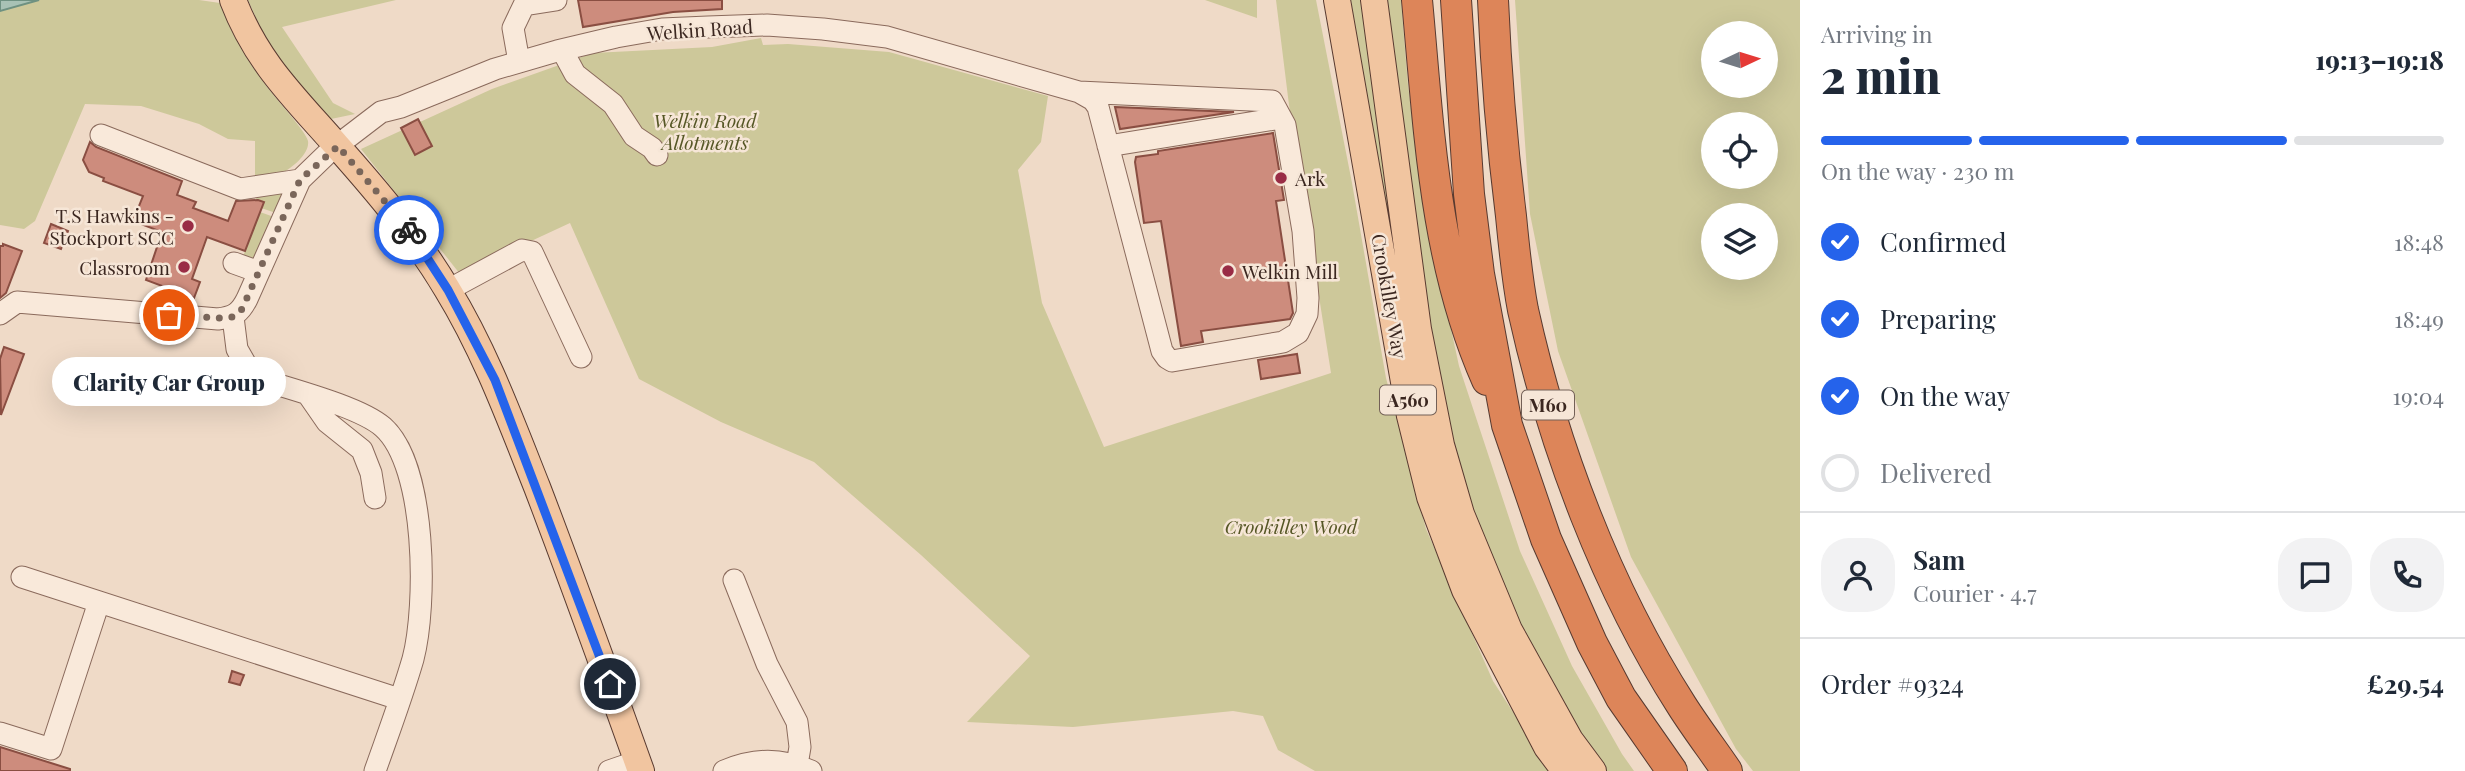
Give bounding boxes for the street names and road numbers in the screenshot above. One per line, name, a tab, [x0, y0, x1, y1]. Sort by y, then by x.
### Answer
street label: Welkin Road	[645, 12, 754, 46]
street label: Crookilley Way	[1366, 232, 1414, 361]
road number: A560	[1380, 386, 1436, 414]
road number: M60	[1522, 390, 1574, 419]

